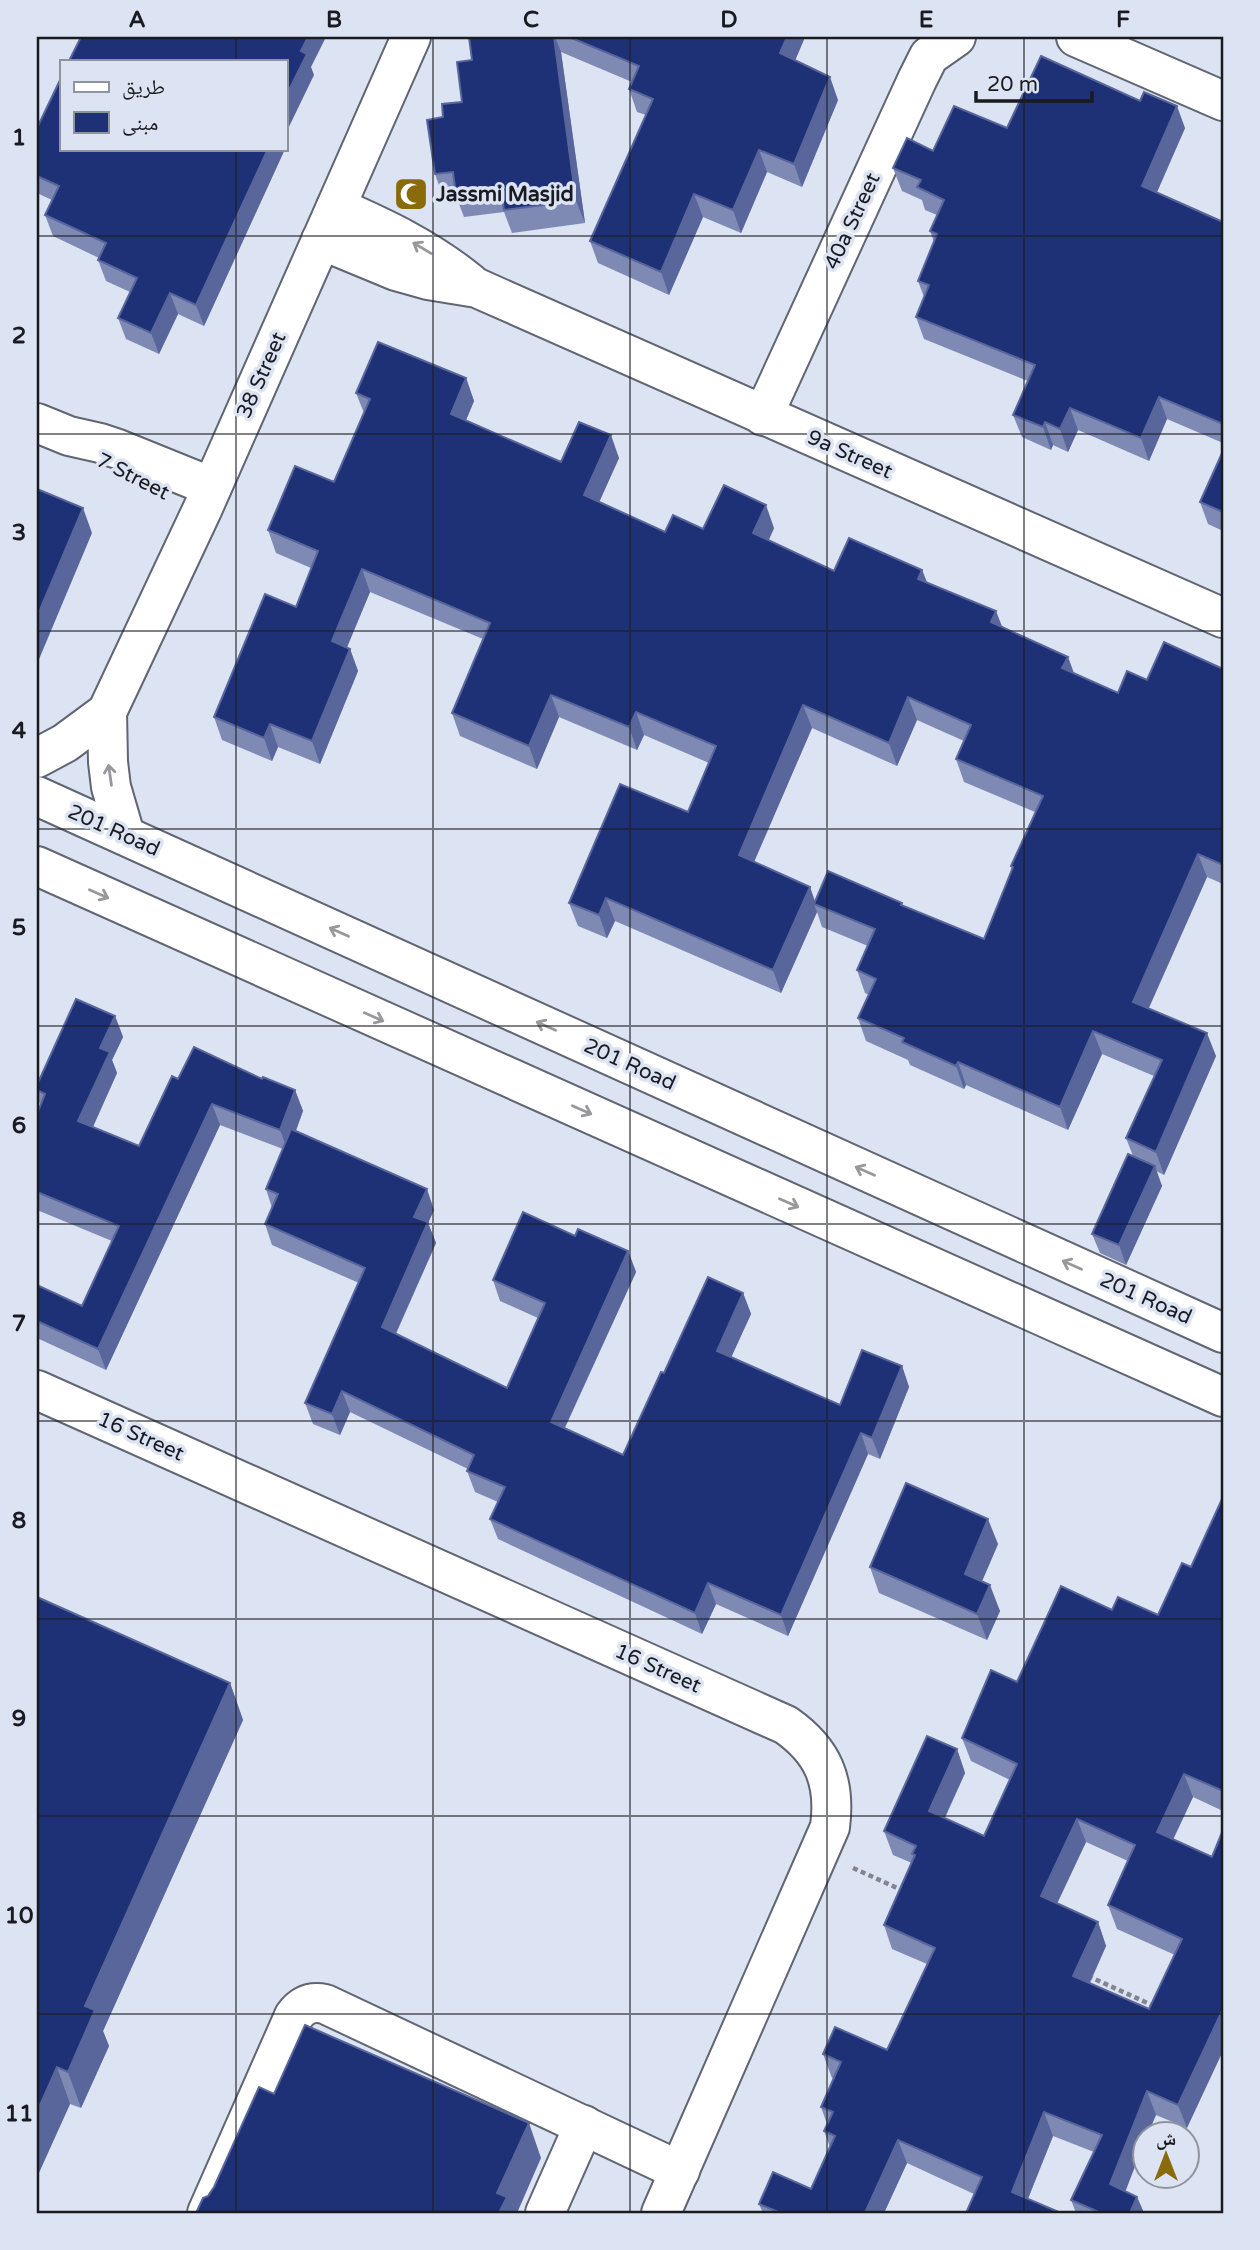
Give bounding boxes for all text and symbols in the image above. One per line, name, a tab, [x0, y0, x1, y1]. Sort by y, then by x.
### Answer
text: A	[128, 6, 146, 34]
text: B	[326, 6, 342, 34]
text: C	[523, 6, 539, 34]
text: D	[720, 6, 738, 34]
text: E	[919, 6, 933, 34]
text: F	[1116, 6, 1130, 34]
legend	[60, 60, 287, 150]
scale bar	[976, 60, 1092, 104]
text: 20 m	[987, 72, 1038, 97]
text: طريق	[122, 75, 165, 100]
text: مبنى	[122, 111, 158, 136]
text: 1	[12, 124, 26, 152]
street label: 40a Street	[819, 169, 886, 273]
mosque icon: Jassmi Masjid	[392, 175, 430, 213]
place label: Jassmi Masjid	[435, 182, 574, 207]
one-way arrow	[412, 241, 432, 255]
text: 2	[12, 322, 26, 350]
street label: 38 Street	[231, 328, 292, 422]
street label: 9a Street	[803, 425, 896, 484]
street label: 7 Street	[92, 447, 173, 505]
text: 3	[12, 519, 26, 547]
text: 4	[12, 717, 27, 745]
one-way arrow	[103, 764, 116, 786]
street label: 201 Road	[64, 799, 164, 862]
one-way arrow	[88, 888, 109, 901]
text: 5	[12, 914, 26, 942]
one-way arrow	[328, 925, 350, 938]
one-way arrow	[363, 1011, 384, 1024]
one-way arrow	[536, 1019, 557, 1032]
street label: 201 Road	[580, 1033, 680, 1096]
one-way arrow	[570, 1104, 592, 1117]
text: 6	[12, 1112, 26, 1140]
one-way arrow	[854, 1164, 876, 1177]
one-way arrow	[778, 1197, 799, 1210]
one-way arrow	[1062, 1257, 1083, 1271]
street label: 201 Road	[1096, 1267, 1196, 1330]
text: 7	[12, 1310, 26, 1338]
street label: 16 Street	[94, 1406, 188, 1467]
text: 8	[12, 1507, 26, 1535]
street label: 16 Street	[611, 1638, 705, 1699]
text: 9	[12, 1705, 26, 1733]
text: 10	[5, 1902, 33, 1930]
text: 11	[5, 2100, 33, 2128]
north arrow	[1130, 2120, 1200, 2190]
text: ش	[1156, 2128, 1176, 2150]

